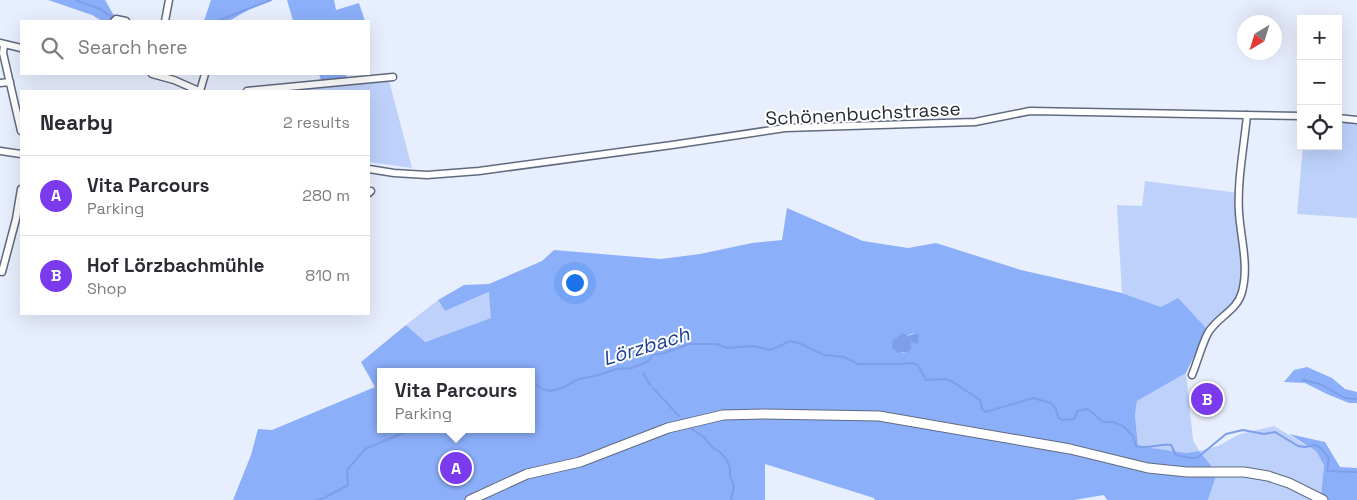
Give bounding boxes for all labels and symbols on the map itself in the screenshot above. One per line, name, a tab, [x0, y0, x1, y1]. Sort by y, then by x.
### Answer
north arrow	[1237, 15, 1282, 60]
street label: Schönenbuchstrasse	[765, 96, 961, 131]
your location	[562, 270, 588, 296]
water label: Lörzbach	[599, 320, 693, 372]
pin: B	[1191, 380, 1223, 418]
pin: A	[440, 449, 472, 487]

